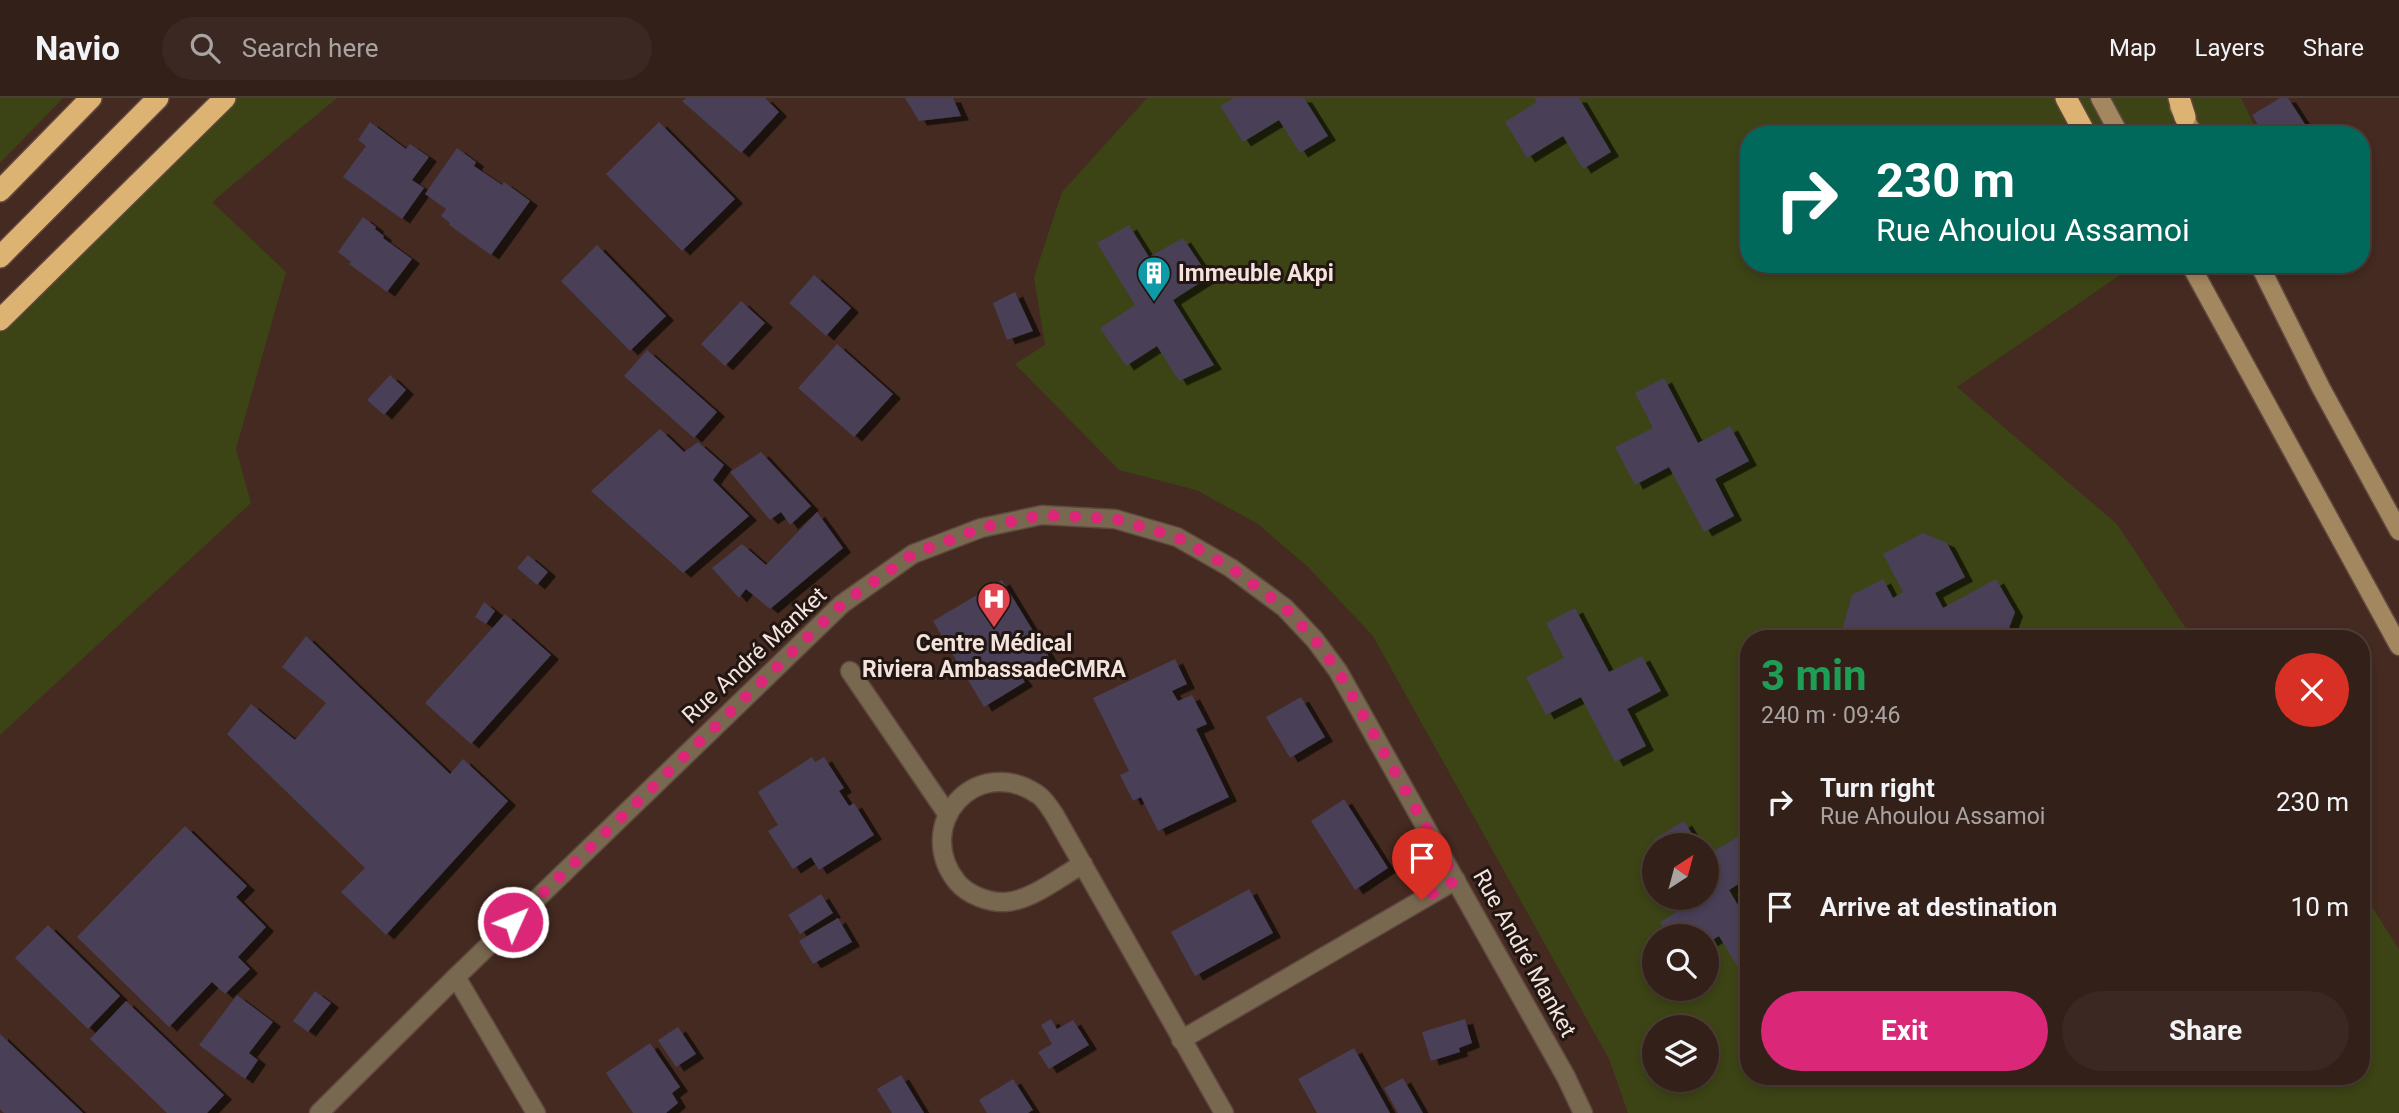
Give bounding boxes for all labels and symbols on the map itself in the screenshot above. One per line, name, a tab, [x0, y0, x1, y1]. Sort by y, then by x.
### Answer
building icon: Immeuble Akpi	[1135, 254, 1173, 303]
place label: Immeuble Akpi	[1178, 260, 1334, 287]
hospital icon: Centre Médical Riviera AmbassadeCMRA	[975, 580, 1013, 629]
street label: Rue André Manket	[677, 582, 832, 729]
place label: Centre Médical Riviera AmbassadeCMRA	[862, 630, 1127, 683]
pin	[1392, 828, 1452, 900]
north arrow	[1642, 833, 1718, 910]
street label: Rue André Manket	[1467, 865, 1582, 1042]
position arrow	[476, 885, 550, 959]

